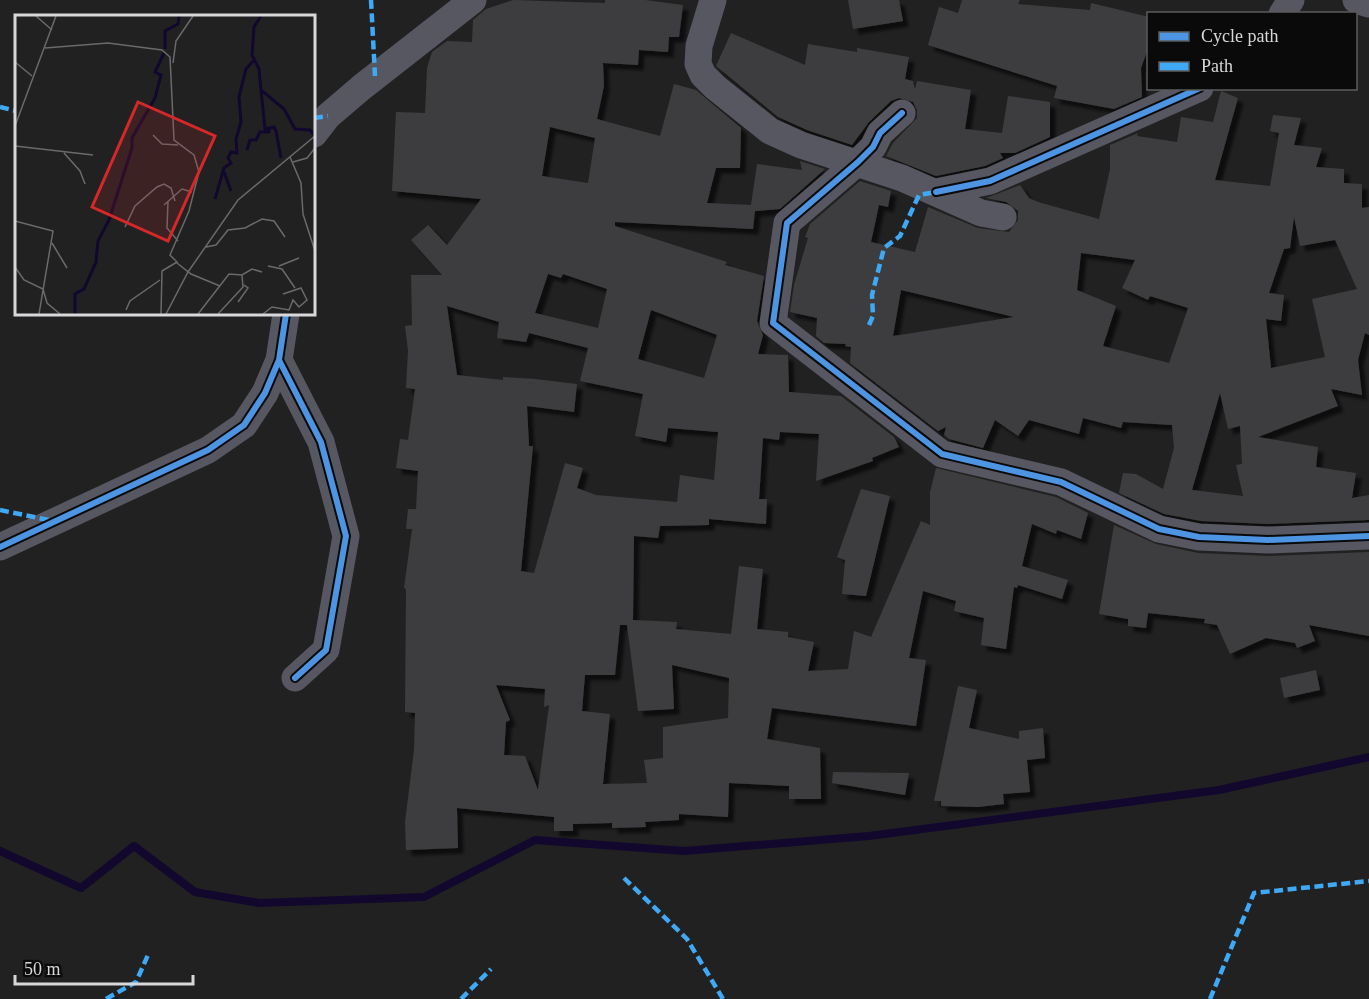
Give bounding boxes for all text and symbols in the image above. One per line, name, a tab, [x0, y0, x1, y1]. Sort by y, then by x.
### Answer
legend	[1147, 12, 1357, 90]
inset map	[15, 15, 315, 315]
text: Cycle path	[1201, 26, 1278, 46]
text: Path	[1201, 56, 1233, 76]
scale bar	[15, 948, 194, 986]
text: 50 m	[24, 959, 61, 979]

